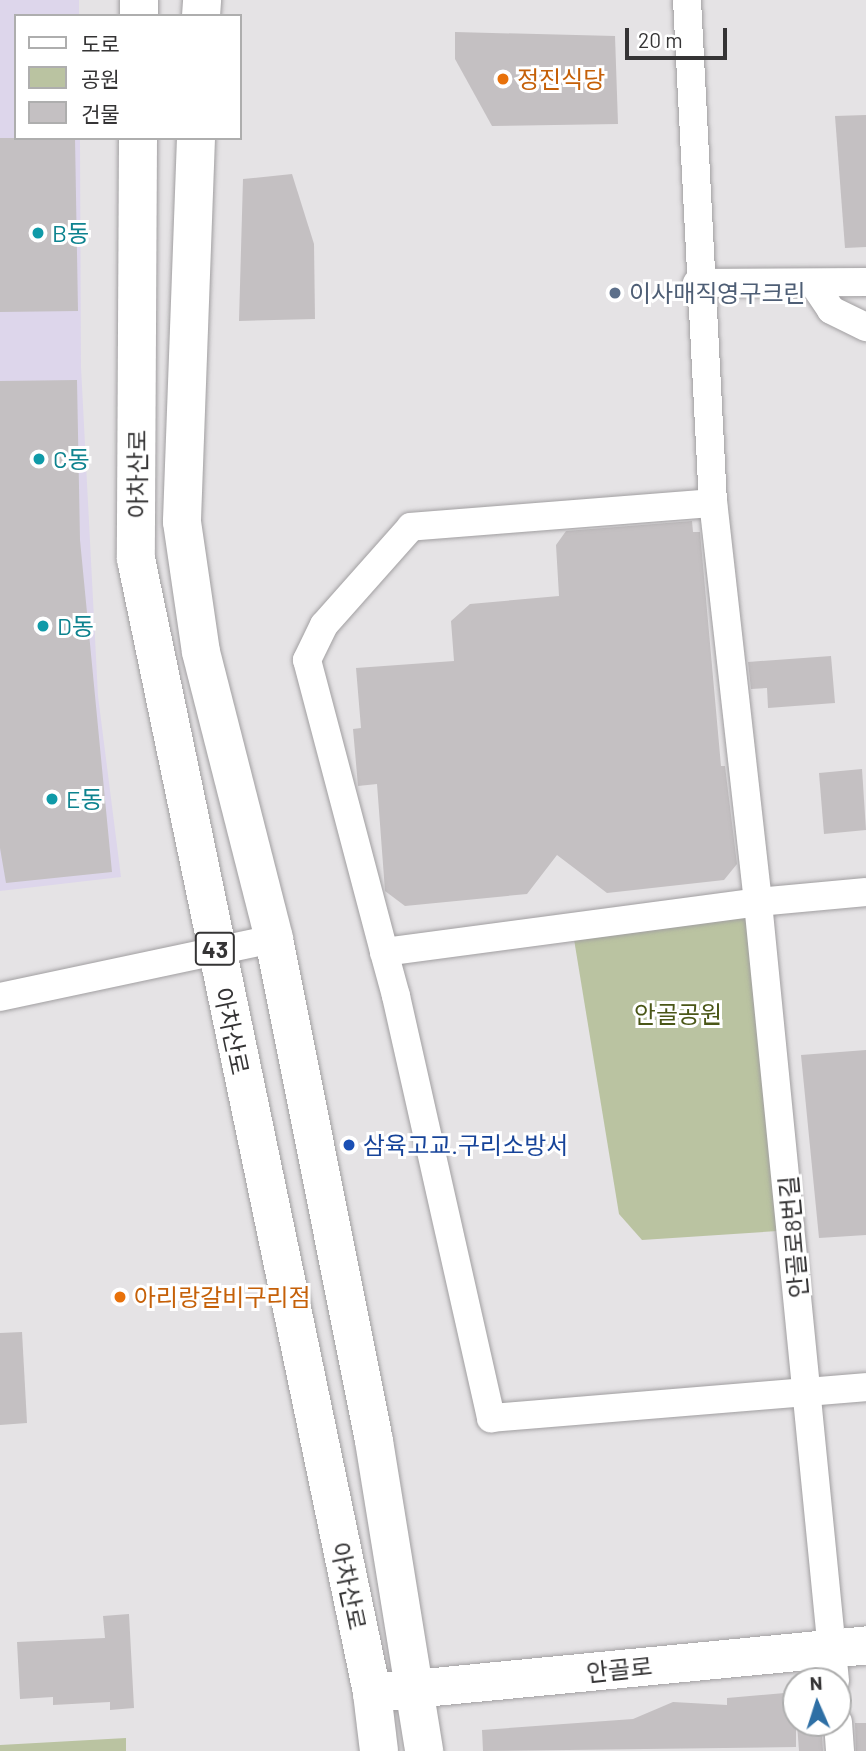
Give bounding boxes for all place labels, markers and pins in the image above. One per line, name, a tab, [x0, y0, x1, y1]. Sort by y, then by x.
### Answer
place label: 정진식당	[517, 65, 605, 93]
marker: 정진식당	[495, 71, 511, 87]
place label: B동	[52, 219, 89, 247]
marker: B동	[30, 225, 46, 241]
place label: 이사매직영구크린	[629, 279, 806, 307]
marker: 이사매직영구크린	[607, 285, 623, 301]
place label: C동	[53, 445, 90, 473]
marker: C동	[31, 451, 47, 467]
place label: D동	[57, 612, 94, 640]
marker: D동	[35, 618, 51, 634]
place label: E동	[66, 785, 103, 813]
marker: E동	[44, 791, 60, 807]
place label: 삼육고교.구리소방서	[363, 1131, 568, 1159]
marker: 삼육고교.구리소방서	[341, 1137, 357, 1153]
place label: 아리랑갈비구리점	[134, 1283, 311, 1311]
marker: 아리랑갈비구리점	[112, 1289, 128, 1305]

